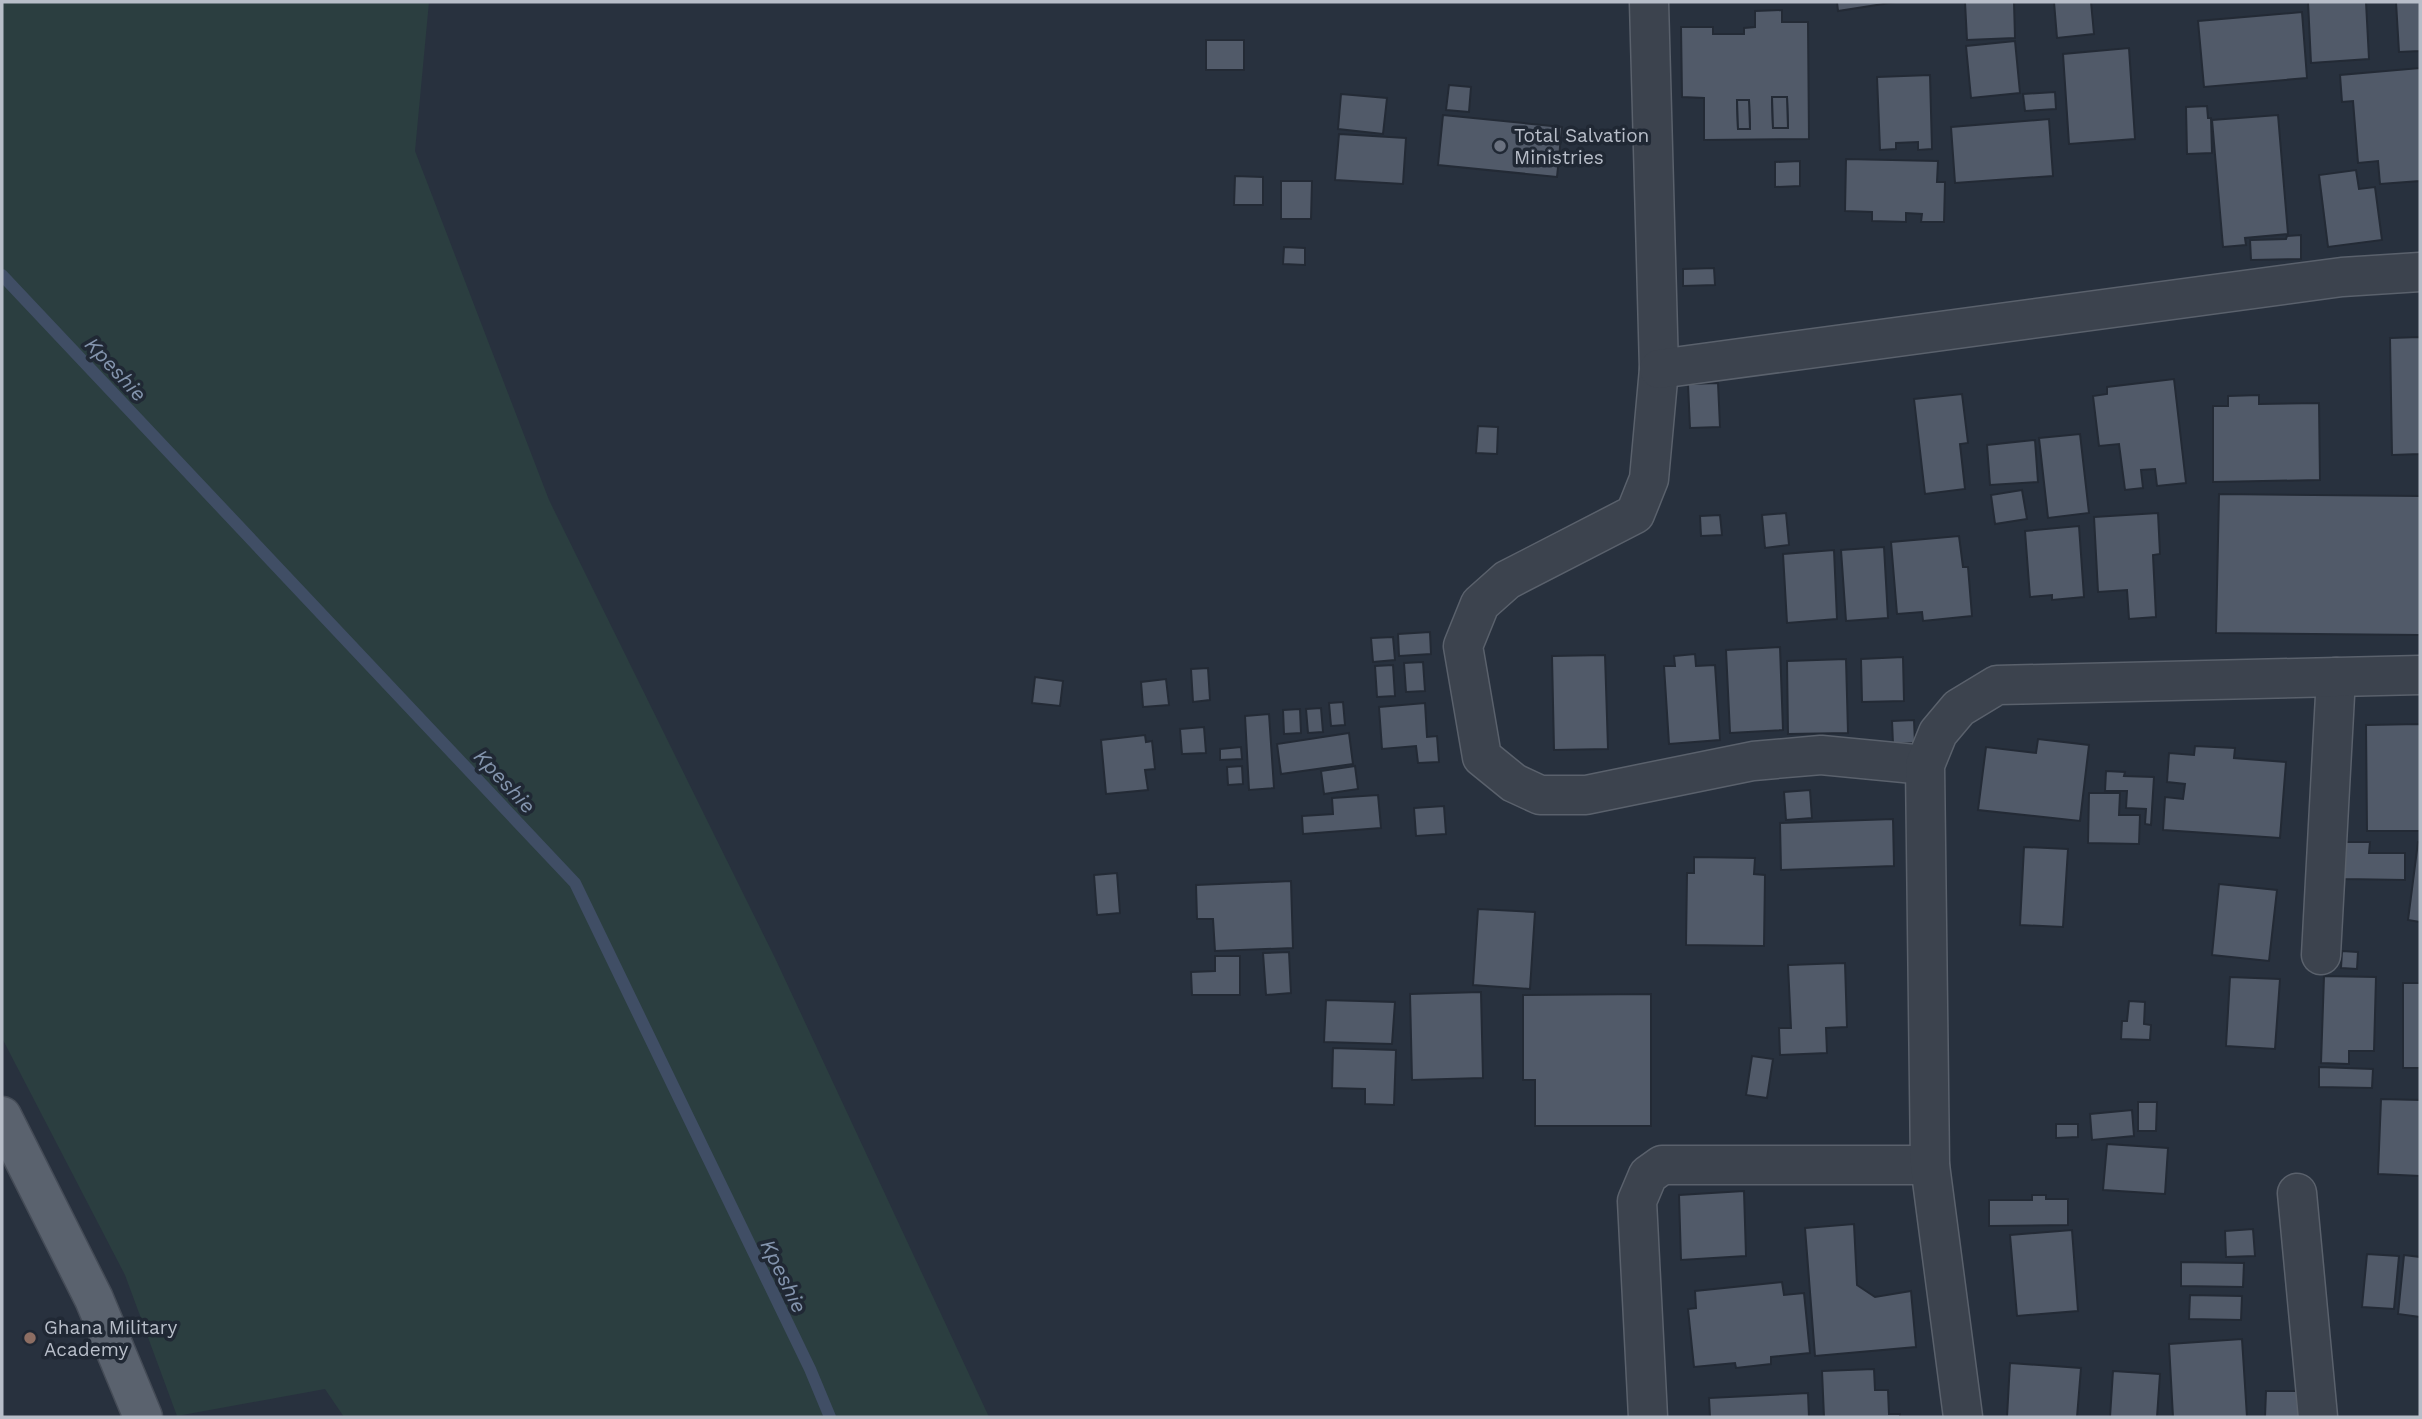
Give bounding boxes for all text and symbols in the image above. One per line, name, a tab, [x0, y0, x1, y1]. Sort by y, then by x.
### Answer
place label: Total Salvation Ministries	[1514, 124, 1649, 169]
marker: Total Salvation Ministries	[1492, 138, 1508, 154]
water label: Kpeshie	[80, 332, 152, 406]
water label: Kpeshie	[469, 744, 541, 818]
water label: Kpeshie	[755, 1235, 813, 1317]
place label: Ghana Military Academy	[44, 1316, 177, 1361]
marker: Ghana Military Academy	[22, 1330, 38, 1346]

